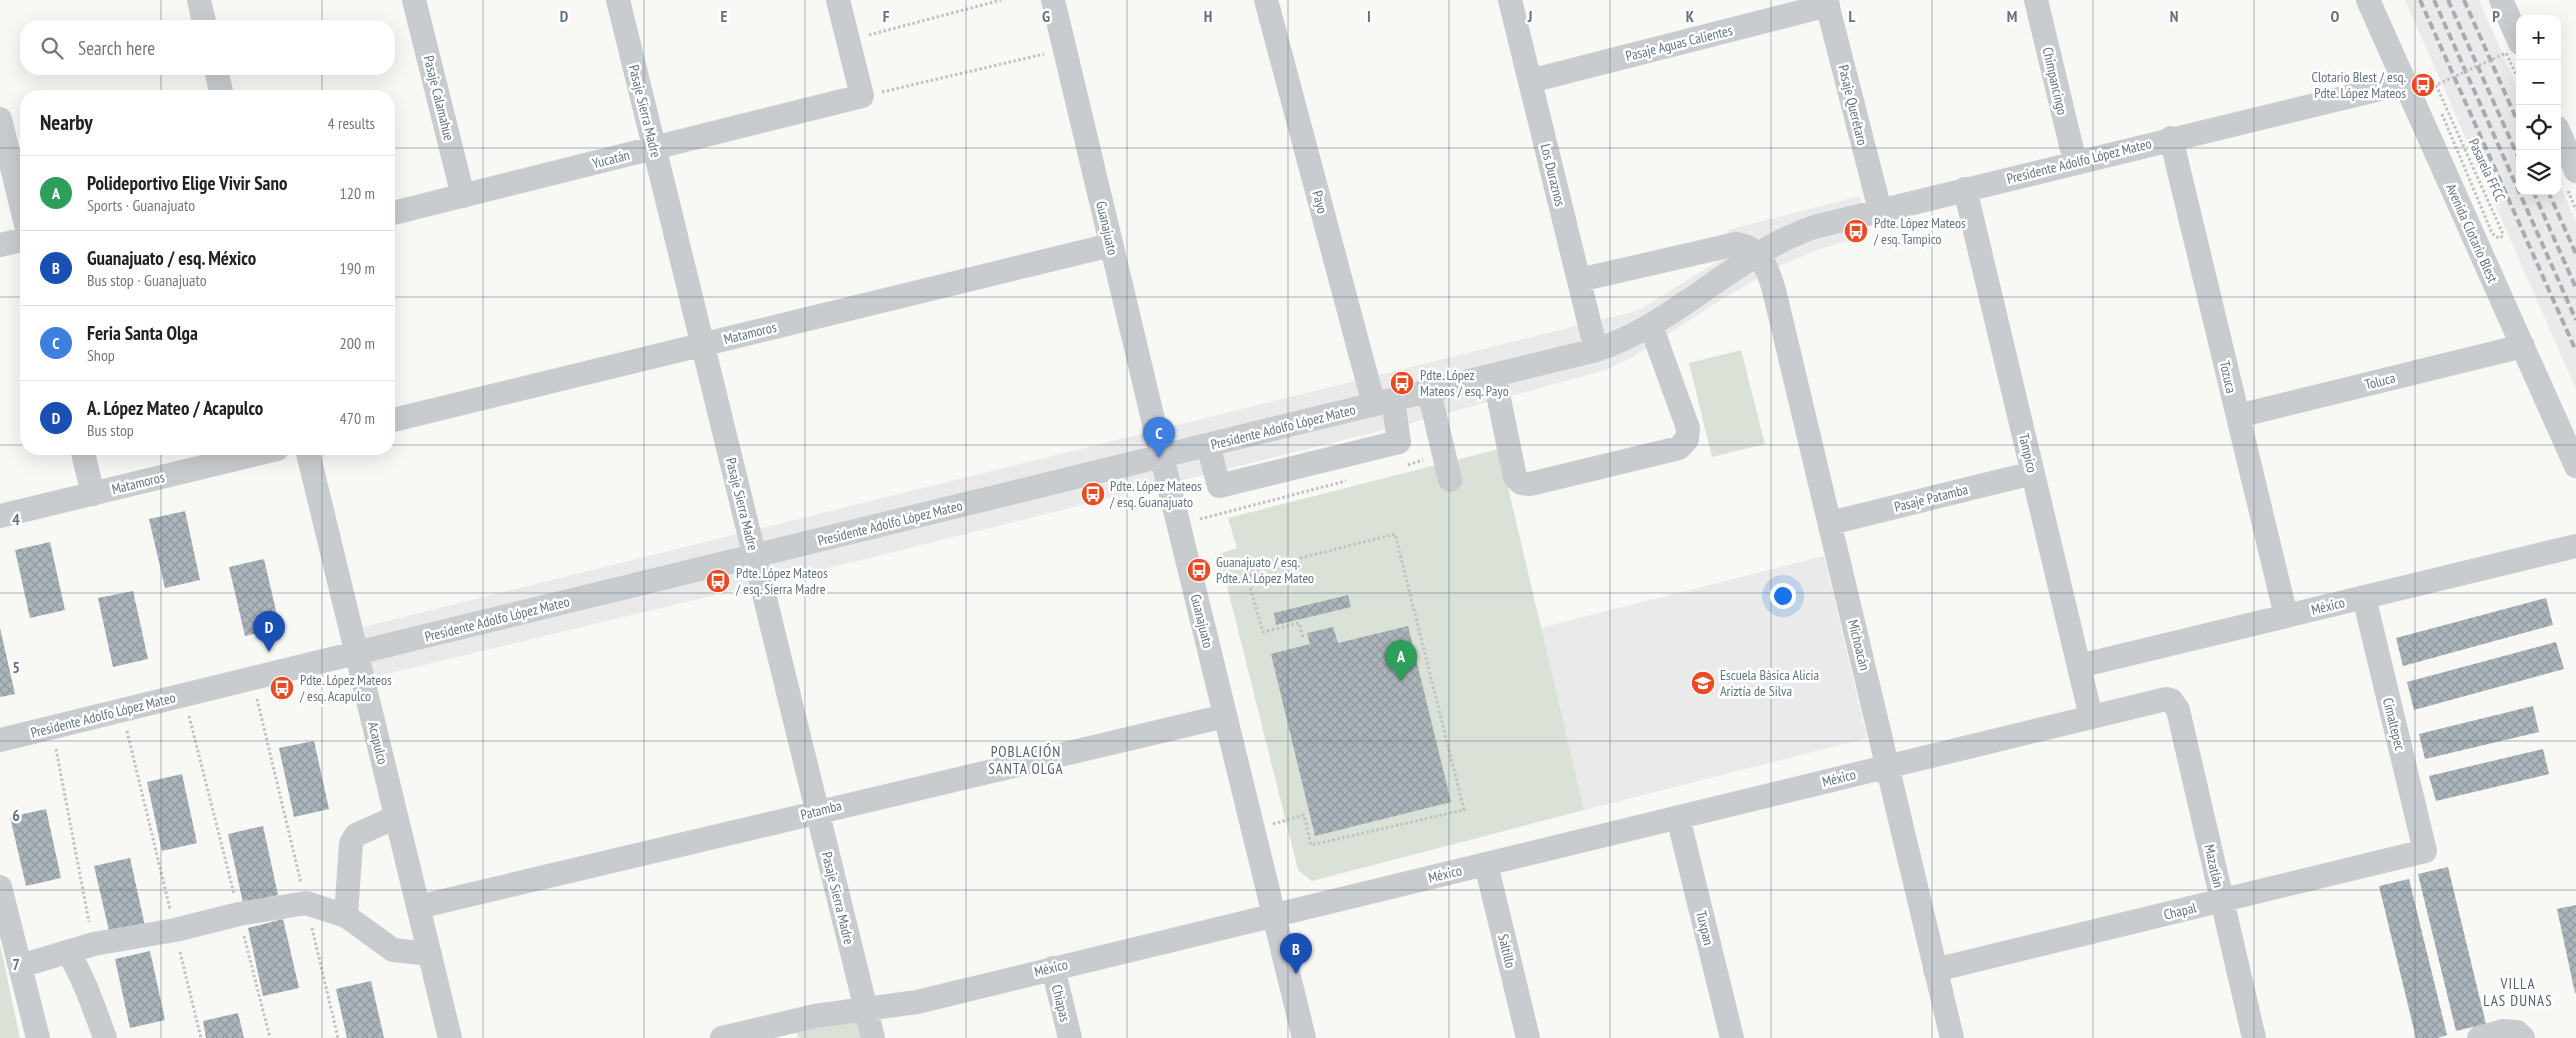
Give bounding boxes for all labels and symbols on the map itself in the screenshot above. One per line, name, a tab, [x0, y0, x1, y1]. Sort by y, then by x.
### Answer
text: D	[560, 6, 569, 26]
text: E	[721, 6, 728, 26]
text: F	[883, 6, 890, 26]
text: G	[1042, 6, 1050, 26]
text: H	[1204, 6, 1212, 26]
text: I	[1367, 6, 1371, 26]
text: J	[1527, 6, 1532, 26]
text: K	[1686, 6, 1695, 26]
text: L	[1849, 6, 1856, 26]
text: M	[2007, 6, 2017, 26]
text: N	[2170, 6, 2178, 26]
text: O	[2331, 6, 2340, 26]
text: P	[2492, 6, 2500, 26]
street label: Pasaje Aguas Calientes	[1624, 21, 1735, 65]
street label: Chimpancingo	[2038, 45, 2072, 117]
street label: Pasaje Calamahue	[420, 54, 458, 143]
street label: Pasaje Sierra Madre	[625, 63, 665, 159]
street label: Pasaje Querétaro	[1834, 63, 1872, 147]
place label: Clotario Blest / esq. Pdte. López Mateos	[2312, 68, 2406, 102]
bus stop icon: Clotario Blest / esq. Pdte. López Mateos	[2410, 72, 2436, 98]
street label: Presidente Adolfo López Mateo	[2005, 134, 2153, 188]
street label: Pasarela FFCC	[2465, 136, 2510, 205]
street label: Los Duraznos	[1537, 142, 1570, 208]
street label: Yucatán	[590, 146, 632, 172]
street label: Avenida Clotario Blest	[2442, 181, 2502, 285]
street label: Payo	[1308, 189, 1332, 215]
street label: Guanajuato	[1092, 199, 1122, 257]
place label: Pdte. López Mateos / esq. Tampico	[1873, 214, 1966, 248]
bus stop icon: Pdte. López Mateos / esq. Tampico	[1843, 218, 1869, 244]
street label: Matamoros	[722, 318, 779, 348]
street label: Tozuca	[2216, 359, 2240, 395]
place label: Pdte. López Mateos / esq. Payo	[1420, 366, 1509, 400]
street label: Toluca	[2363, 369, 2397, 393]
bus stop icon: Pdte. López Mateos / esq. Payo	[1389, 370, 1415, 396]
street label: Presidente Adolfo López Mateo	[1209, 400, 1357, 454]
pin: C	[1143, 417, 1175, 458]
street label: Tampico	[2015, 432, 2041, 474]
street label: Pasaje Sierra Madre	[722, 456, 762, 552]
street label: Matamoros	[110, 468, 167, 498]
place label: Pdte. López Mateos / esq. Guanajuato	[1109, 477, 1202, 511]
street label: Pasaje Patamba	[1892, 480, 1970, 516]
bus stop icon: Pdte. López Mateos / esq. Guanajuato	[1080, 481, 1106, 507]
street label: Presidente Adolfo López Mateo	[816, 496, 964, 550]
text: 4	[12, 509, 20, 529]
place label: Guanajuato / esq. Pdte. A. López Mateo	[1216, 553, 1314, 587]
bus stop icon: Guanajuato / esq. Pdte. A. López Mateo	[1186, 557, 1212, 583]
place label: Pdte. López Mateos / esq. Sierra Madre	[735, 564, 828, 598]
bus stop icon: Pdte. López Mateos / esq. Sierra Madre	[705, 568, 731, 594]
your location	[1770, 583, 1796, 609]
street label: Presidente Adolfo López Mateo	[423, 592, 571, 646]
street label: Guanajuato	[1187, 592, 1217, 650]
street label: México	[2309, 593, 2347, 619]
pin: D	[253, 611, 285, 652]
street label: Michoacán	[1844, 618, 1874, 672]
pin: A	[1385, 640, 1417, 681]
text: 5	[12, 657, 20, 677]
place label: Escuela Básica Alicia Ariztía de Silva	[1720, 666, 1819, 700]
school or university icon: Escuela Básica Alicia Ariztía de Silva	[1690, 670, 1716, 696]
place label: Pdte. López Mateos / esq. Acapulco	[299, 671, 392, 705]
bus stop icon: Pdte. López Mateos / esq. Acapulco	[269, 675, 295, 701]
street label: Presidente Adolfo López Mateo	[29, 688, 177, 742]
street label: Cimaltepec	[2379, 696, 2409, 752]
street label: Acapulco	[364, 720, 392, 766]
district label: POBLACIÓN SANTA OLGA	[988, 742, 1064, 778]
street label: México	[1820, 765, 1858, 791]
street label: Patamba	[799, 796, 843, 824]
text: 6	[12, 805, 20, 825]
street label: Mazatlán	[2200, 843, 2228, 889]
street label: Pasaje Sierra Madre	[818, 850, 858, 946]
street label: México	[1426, 861, 1464, 887]
street label: Chapal	[2162, 898, 2199, 924]
street label: Tuxpan	[1692, 909, 1718, 947]
street label: Saltillo	[1494, 932, 1520, 970]
pin: B	[1280, 933, 1312, 974]
text: 7	[12, 954, 20, 974]
street label: México	[1032, 955, 1070, 981]
district label: VILLA LAS DUNAS	[2483, 974, 2553, 1010]
street label: Chiapas	[1048, 983, 1074, 1024]

